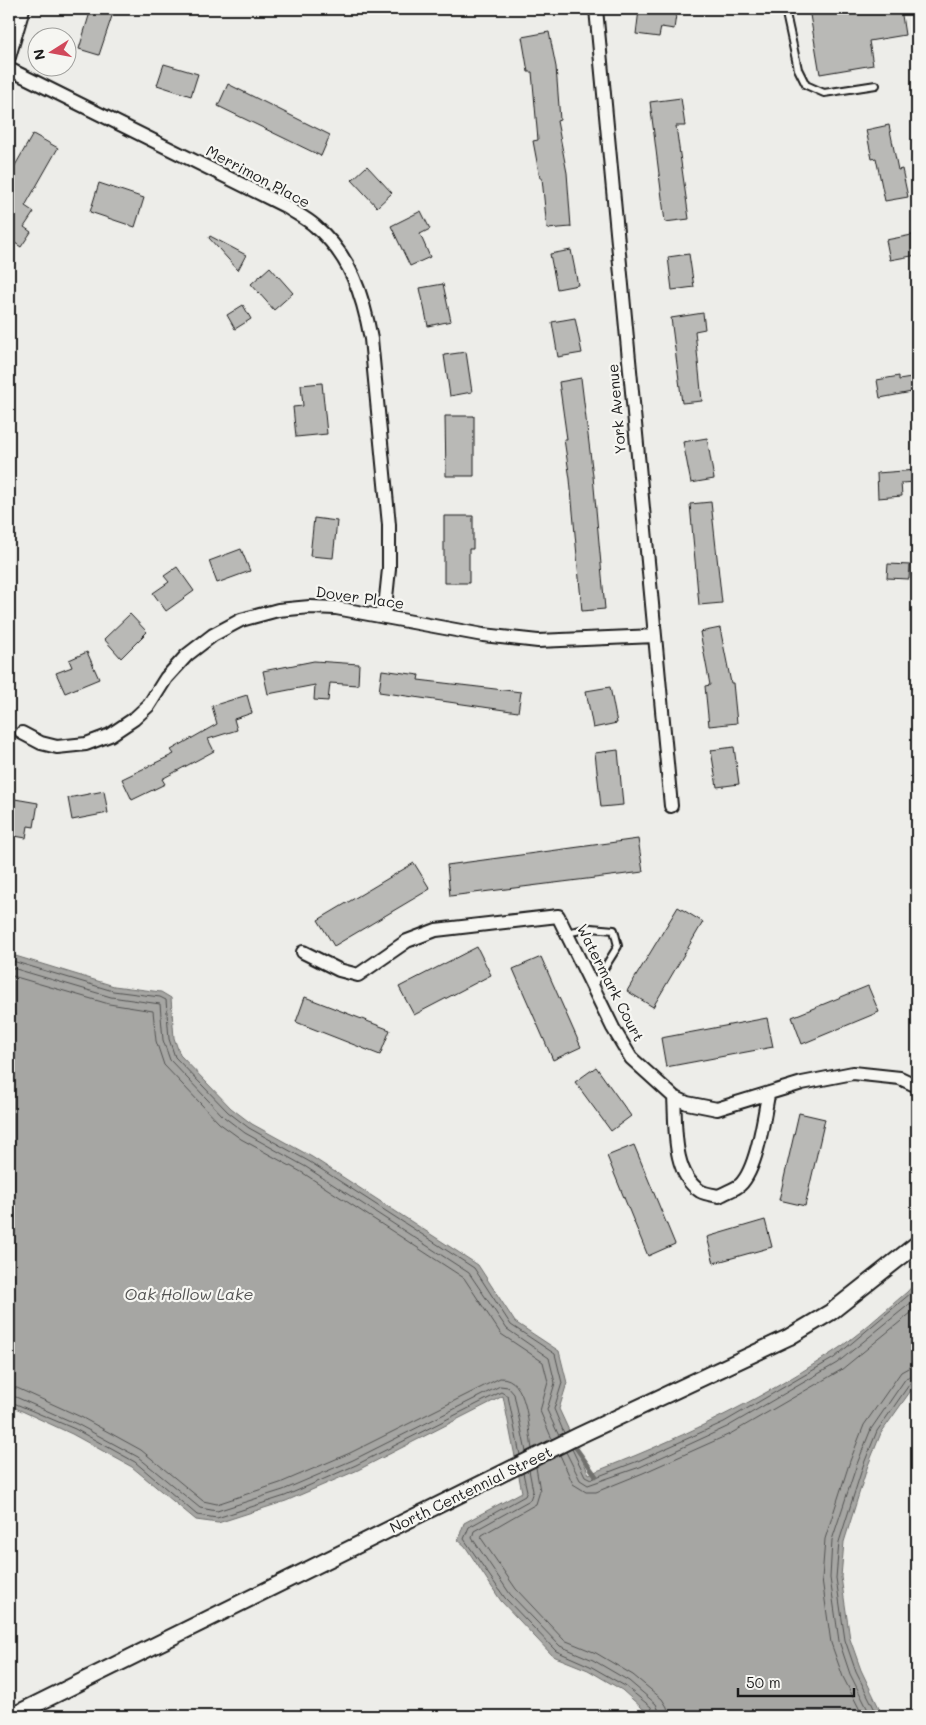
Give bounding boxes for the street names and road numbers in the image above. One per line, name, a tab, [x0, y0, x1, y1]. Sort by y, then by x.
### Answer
street label: Merrimon Place	[203, 140, 314, 212]
street label: York Avenue	[602, 363, 630, 455]
street label: Dover Place	[315, 581, 406, 613]
street label: Watermark Court	[573, 920, 649, 1045]
street label: North Centennial Street	[386, 1441, 555, 1537]

